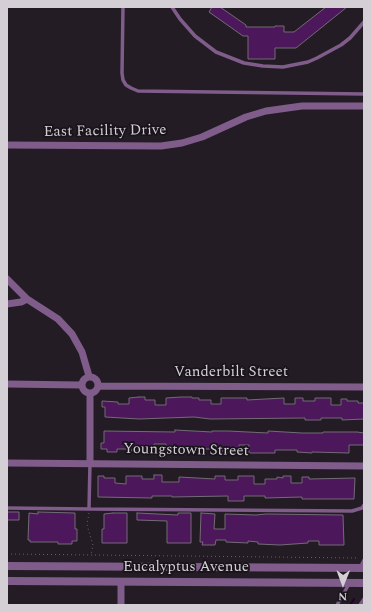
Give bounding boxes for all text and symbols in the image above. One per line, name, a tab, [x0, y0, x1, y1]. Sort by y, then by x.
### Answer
street label: East Facility Drive	[43, 122, 167, 142]
street label: Vanderbilt Street	[174, 364, 288, 382]
street label: Youngstown Street	[123, 441, 249, 461]
street label: Eucalyptus Avenue	[123, 559, 249, 577]
north arrow	[323, 564, 363, 604]
text: N	[338, 588, 347, 605]

